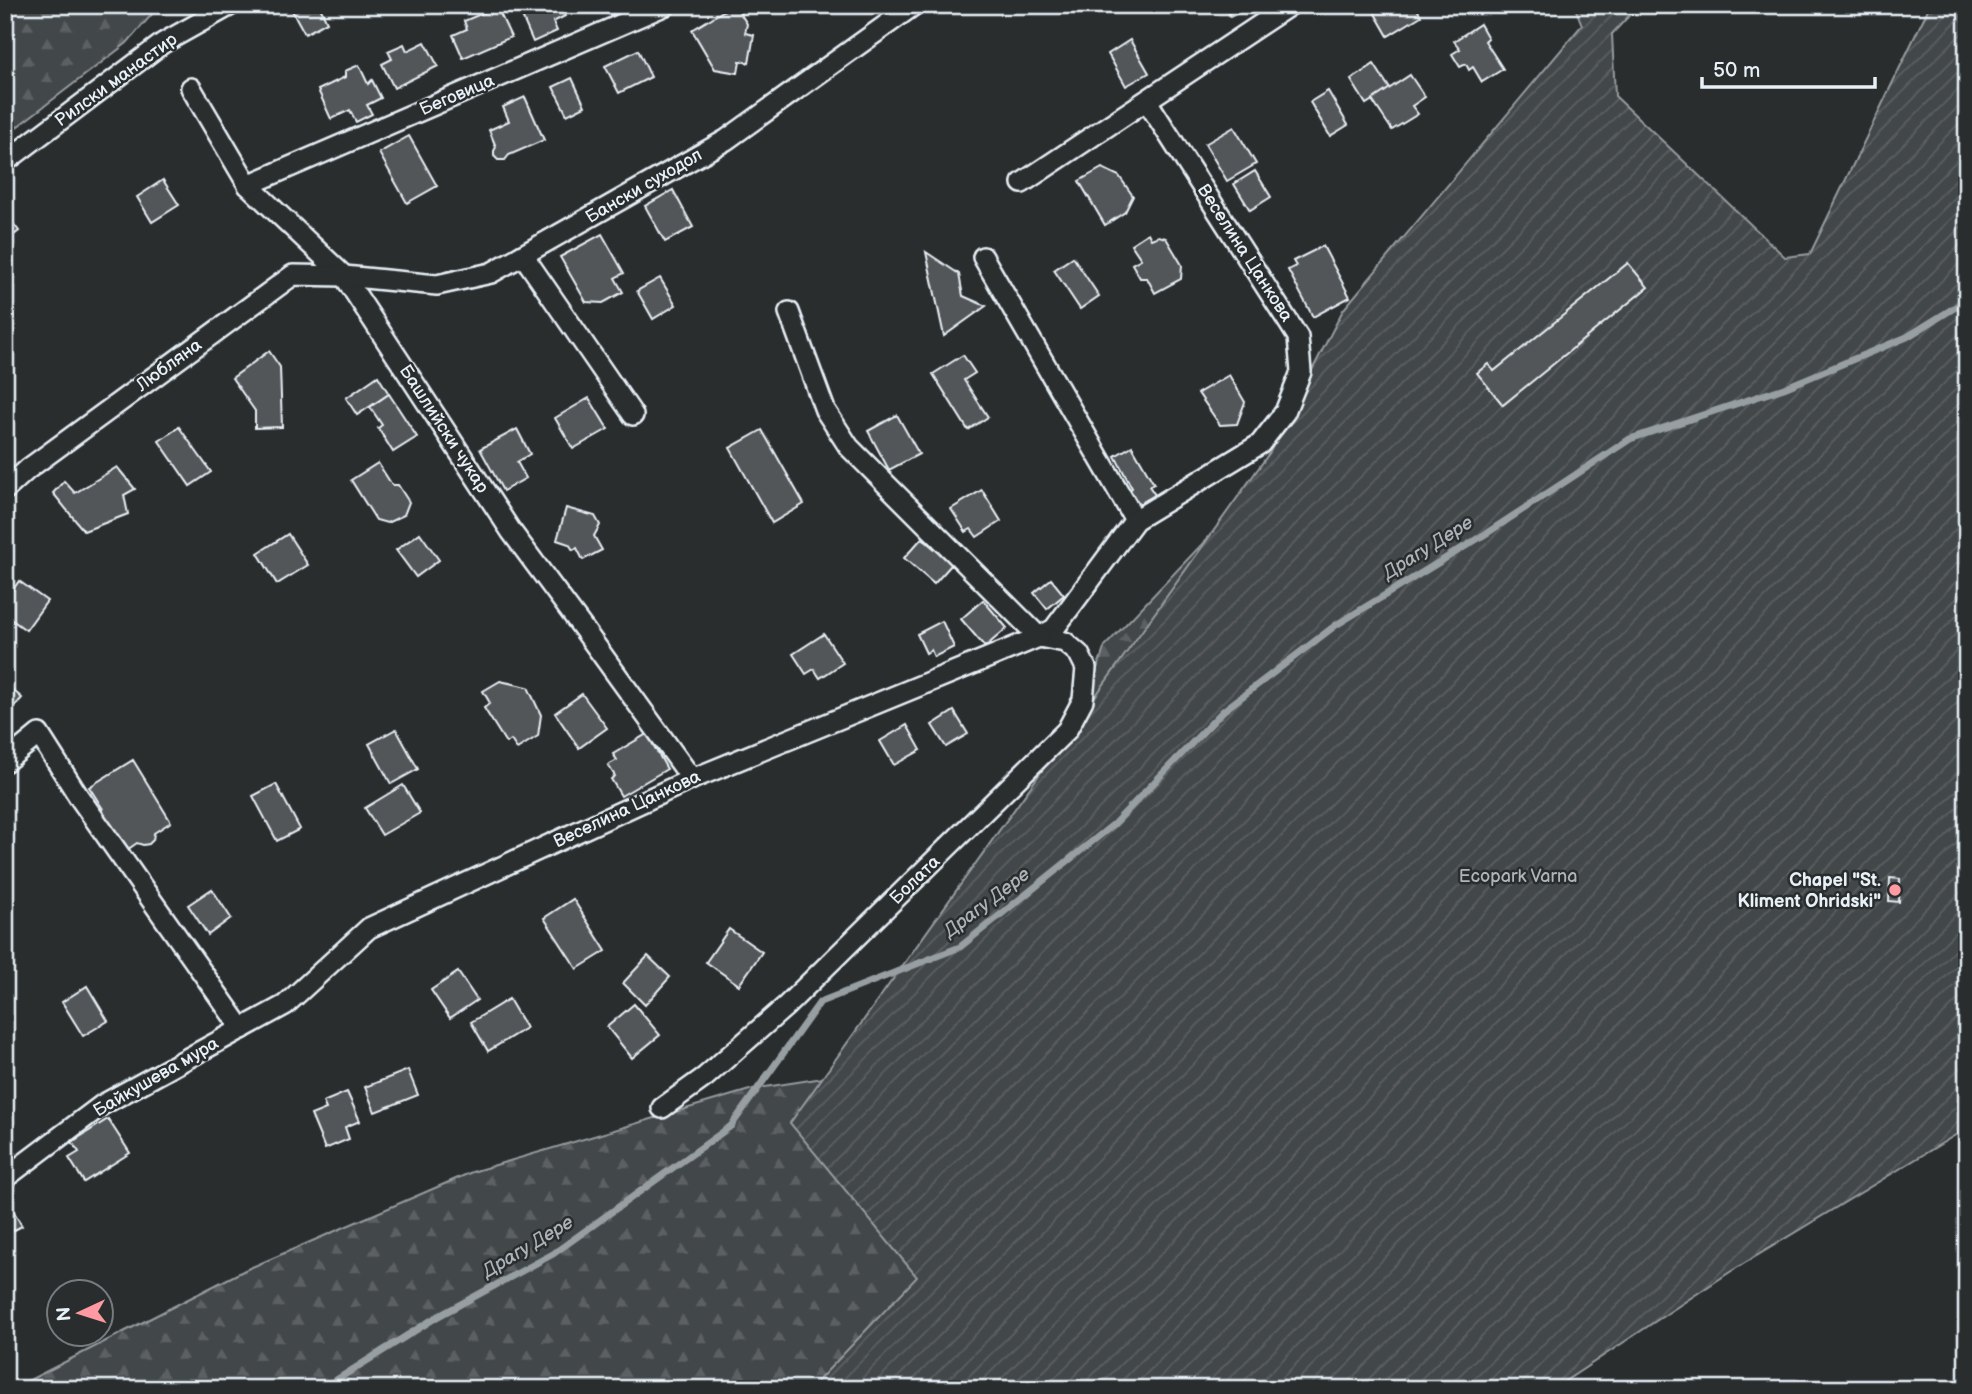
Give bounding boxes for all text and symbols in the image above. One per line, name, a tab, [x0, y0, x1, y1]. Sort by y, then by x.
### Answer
street label: Рилски манастир	[51, 29, 181, 131]
scale bar	[1702, 46, 1876, 90]
text: 50 m	[1713, 58, 1760, 83]
street label: Беговица	[416, 70, 498, 120]
street label: Бански суходол	[582, 144, 706, 228]
street label: Веселина Цанкова	[1193, 180, 1297, 326]
street label: Любляна	[131, 334, 206, 396]
street label: Башлийски чукар	[395, 361, 493, 497]
water label: Драгу Дере	[1378, 511, 1478, 585]
street label: Веселина Цанкова	[550, 766, 704, 852]
street label: Болата	[886, 851, 945, 909]
water label: Драгу Дере	[939, 863, 1035, 943]
park label: Ecopark Varna	[1459, 866, 1577, 887]
place label: Chapel "St. Kliment Ohridski"	[1738, 870, 1881, 912]
marker: Chapel "St. Kliment Ohridski"	[1887, 882, 1903, 898]
street label: Байкушева мура	[90, 1032, 223, 1121]
water label: Драгу Дере	[477, 1211, 578, 1284]
north arrow	[46, 1278, 116, 1348]
text: N	[53, 1306, 77, 1322]

